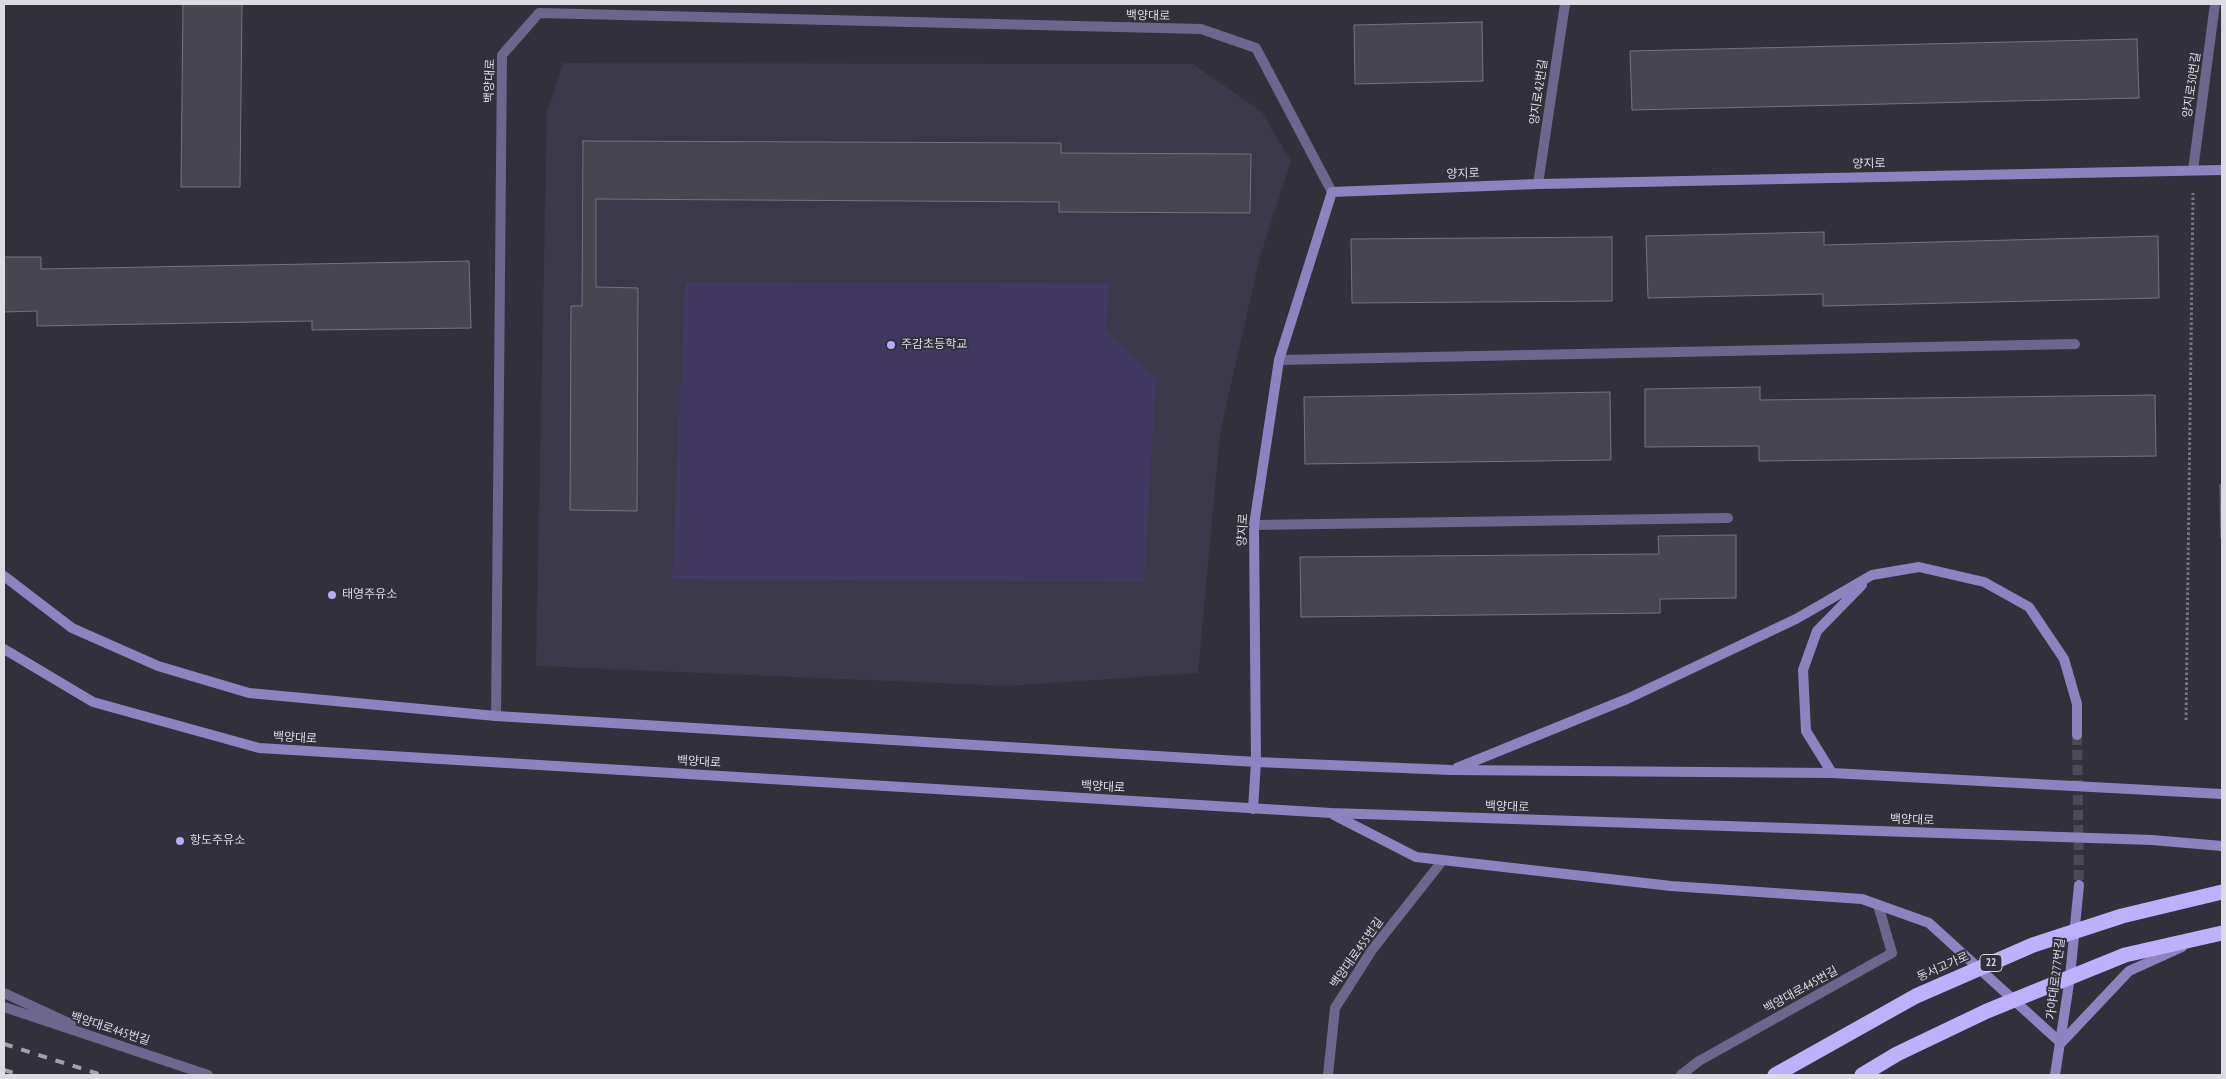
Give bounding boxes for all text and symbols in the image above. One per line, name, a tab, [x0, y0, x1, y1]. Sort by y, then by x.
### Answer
street label: 백양대로	[1126, 8, 1170, 24]
street label: 양지로30번길	[2180, 51, 2204, 119]
street label: 양지로42번길	[1527, 58, 1551, 126]
street label: 백양대로	[482, 59, 498, 103]
street label: 양지로	[1852, 157, 1886, 171]
street label: 양지로	[1446, 166, 1480, 182]
place label: 주감초등학교	[901, 338, 967, 352]
marker: 주감초등학교	[885, 339, 897, 351]
street label: 양지로	[1235, 513, 1251, 547]
place label: 태영주유소	[342, 588, 397, 602]
marker: 태영주유소	[326, 589, 338, 601]
street label: 백양대로	[273, 730, 317, 746]
street label: 백양대로	[677, 754, 721, 770]
street label: 백양대로	[1081, 779, 1125, 795]
street label: 백양대로	[1485, 799, 1529, 815]
street label: 백양대로	[1890, 812, 1934, 828]
place label: 항도주유소	[190, 834, 245, 848]
marker: 항도주유소	[174, 835, 186, 847]
street label: 백양대로455번길	[1327, 915, 1387, 991]
street label: 가야대로277번길	[2044, 937, 2068, 1021]
street label: 동서고가로	[1915, 949, 1971, 985]
road number: 22	[1980, 954, 2002, 971]
street label: 백양대로445번길	[1761, 964, 1841, 1016]
street label: 백양대로445번길	[69, 1009, 151, 1049]

